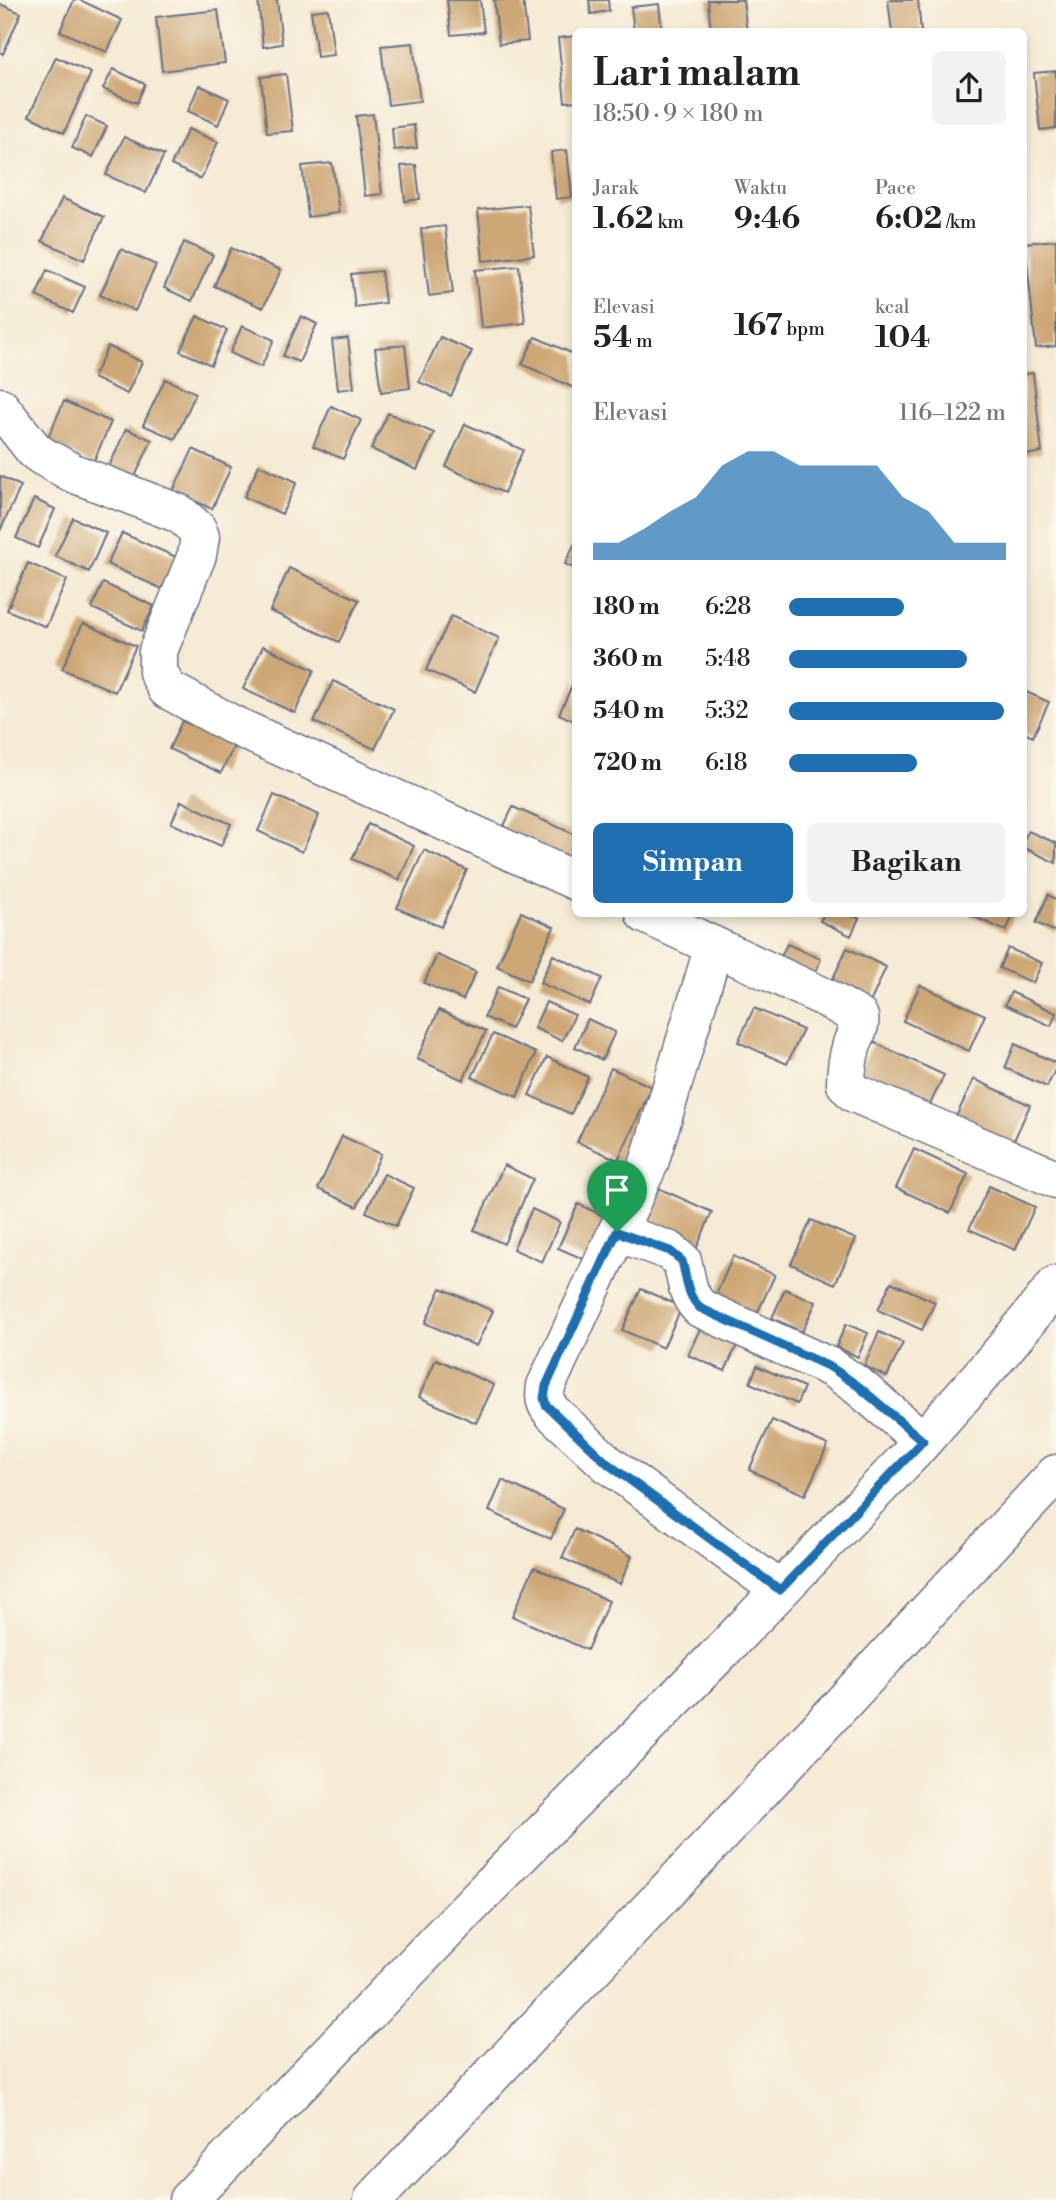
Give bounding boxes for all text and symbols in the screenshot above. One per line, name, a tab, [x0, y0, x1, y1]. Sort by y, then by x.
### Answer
text: Lari malam	[593, 50, 800, 97]
button: share	[932, 51, 1006, 125]
text: 18:50 · 9 × 180 m	[593, 100, 763, 128]
text: Jarak	[593, 176, 638, 200]
text: Waktu	[734, 176, 787, 200]
text: Pace	[875, 176, 916, 200]
text: 1.62	[593, 200, 654, 238]
text: 9:46	[734, 200, 800, 238]
text: 6:02	[875, 200, 942, 238]
text: km	[654, 210, 684, 234]
text: /km	[942, 210, 976, 234]
text: Elevasi	[593, 295, 655, 319]
text: kcal	[875, 295, 909, 319]
text: 167	[734, 307, 782, 345]
text: bpm	[782, 317, 825, 341]
text: 54	[593, 319, 632, 357]
text: 104	[875, 319, 930, 357]
text: m	[632, 329, 653, 353]
text: Elevasi	[593, 399, 668, 427]
text: 116–122 m	[898, 399, 1006, 427]
text: 180 m	[593, 593, 660, 621]
text: 6:28	[705, 593, 751, 621]
text: 360 m	[593, 645, 663, 673]
text: 5:48	[705, 645, 751, 673]
text: 540 m	[593, 697, 664, 725]
text: 5:32	[705, 697, 749, 725]
text: 720 m	[593, 749, 662, 777]
text: 6:18	[705, 749, 748, 777]
button: Simpan	[593, 823, 793, 903]
button: Bagikan	[807, 823, 1006, 903]
pin	[587, 1160, 647, 1232]
icon: arrive	[598, 1171, 636, 1209]

